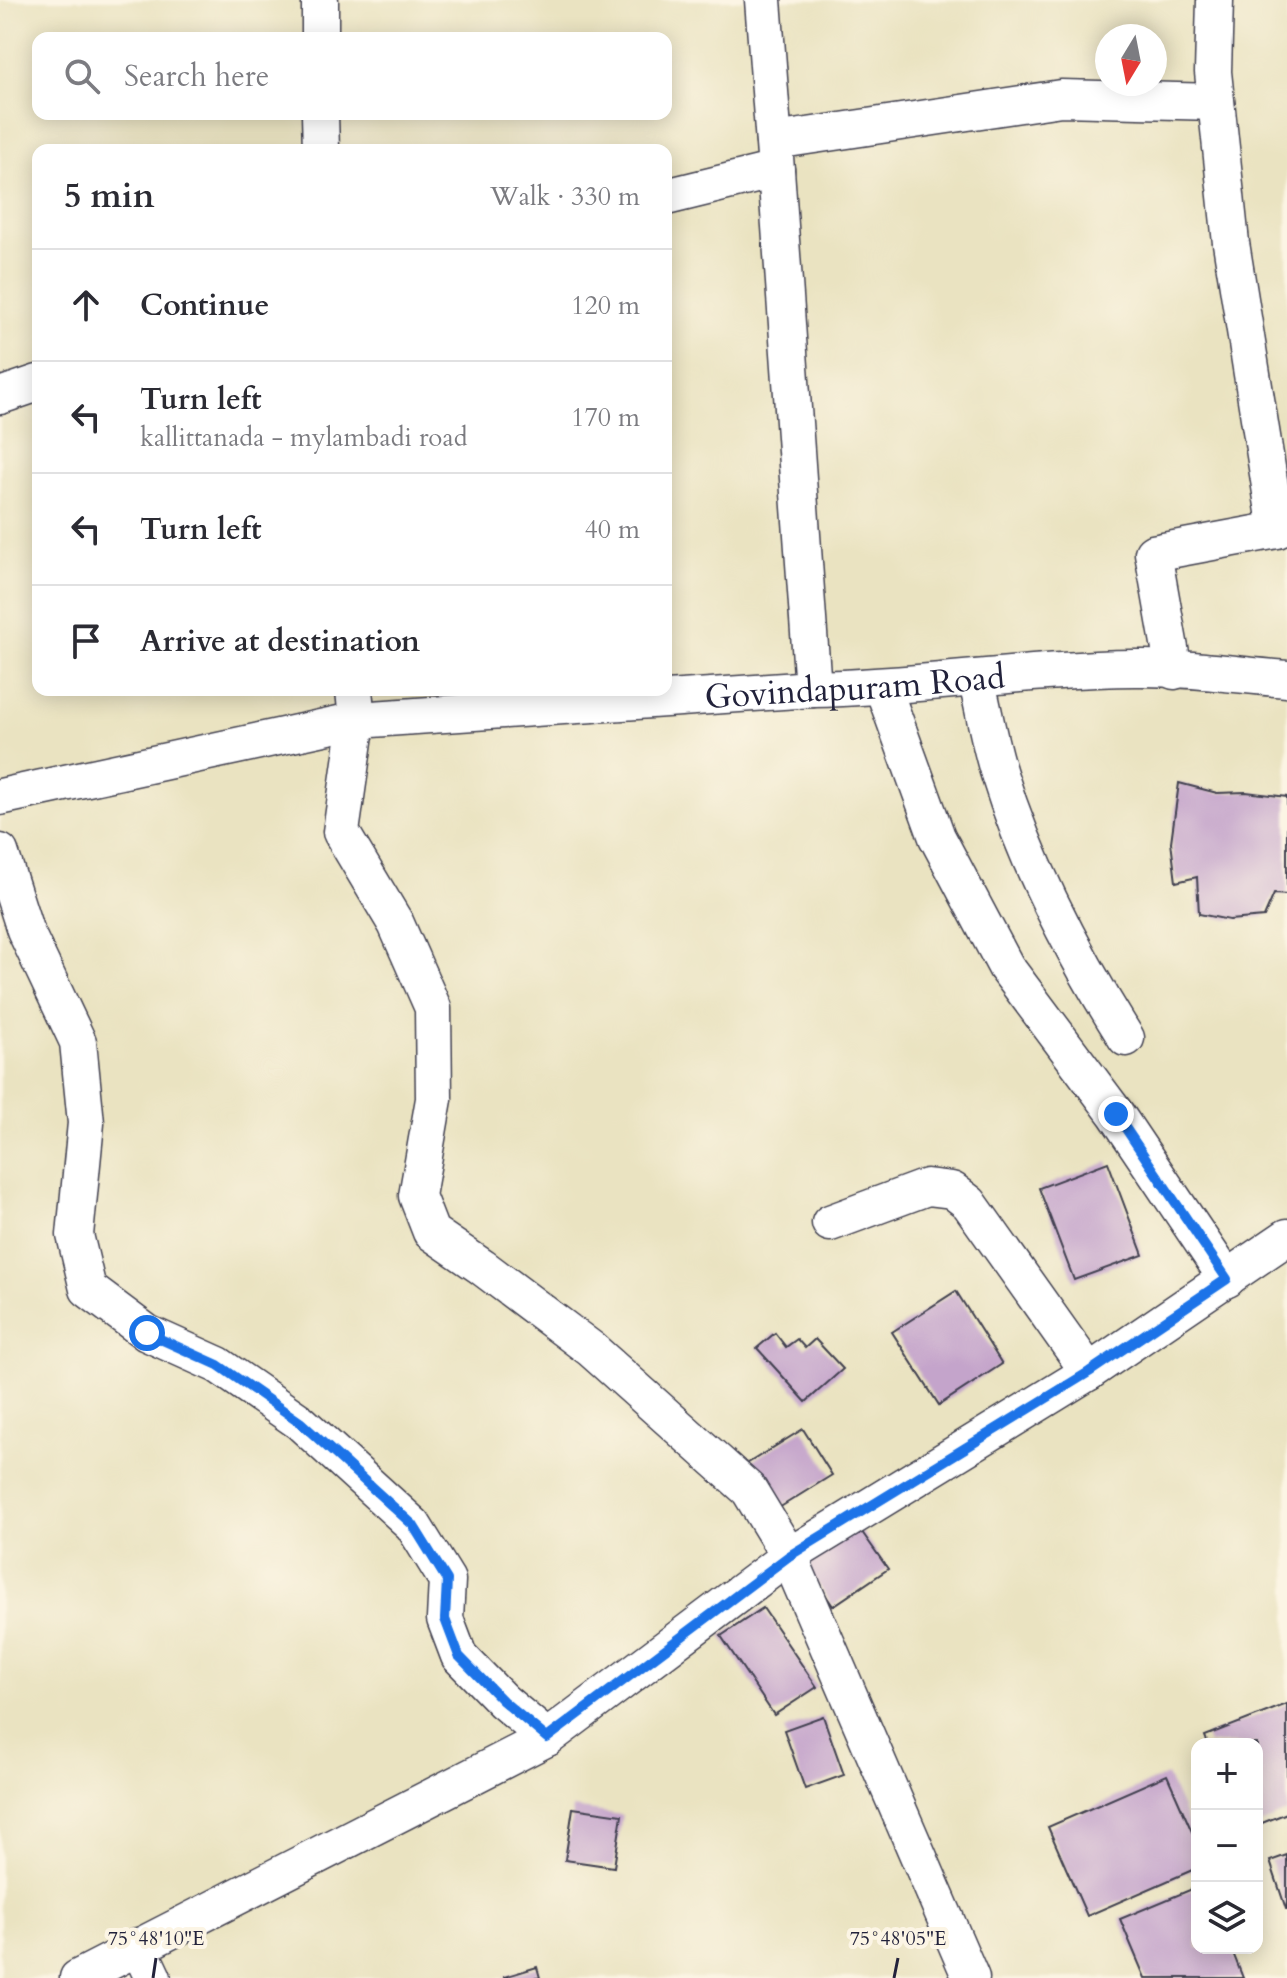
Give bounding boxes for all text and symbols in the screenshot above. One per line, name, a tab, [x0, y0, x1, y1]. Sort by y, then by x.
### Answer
north arrow	[1095, 24, 1167, 96]
search box	[32, 32, 672, 120]
icon: search	[60, 54, 104, 98]
text: Search here	[124, 56, 269, 97]
text: 5 min	[64, 173, 155, 219]
text: Walk · 330 m	[490, 179, 640, 214]
icon: ahead	[64, 283, 108, 327]
text: Continue	[140, 285, 269, 326]
text: 120 m	[571, 288, 640, 323]
text: Turn left	[140, 379, 262, 420]
icon: left	[64, 395, 108, 439]
text: 170 m	[571, 400, 640, 435]
text: kallittanada - mylambadi road	[140, 420, 468, 455]
icon: left	[64, 507, 108, 551]
text: Turn left	[140, 509, 262, 550]
text: 40 m	[584, 512, 640, 547]
icon: arrive	[64, 619, 108, 663]
text: Arrive at destination	[140, 621, 420, 662]
street label: Govindapuram Road	[703, 653, 1007, 720]
route end	[1098, 1096, 1134, 1132]
route start	[129, 1315, 165, 1351]
map controls	[1191, 1738, 1263, 1954]
button: +	[1191, 1738, 1263, 1810]
button: −	[1191, 1810, 1263, 1882]
button: layers	[1191, 1882, 1263, 1954]
text: 75°48'10"E	[108, 1925, 204, 1952]
text: 75°48'05"E	[850, 1925, 946, 1952]

